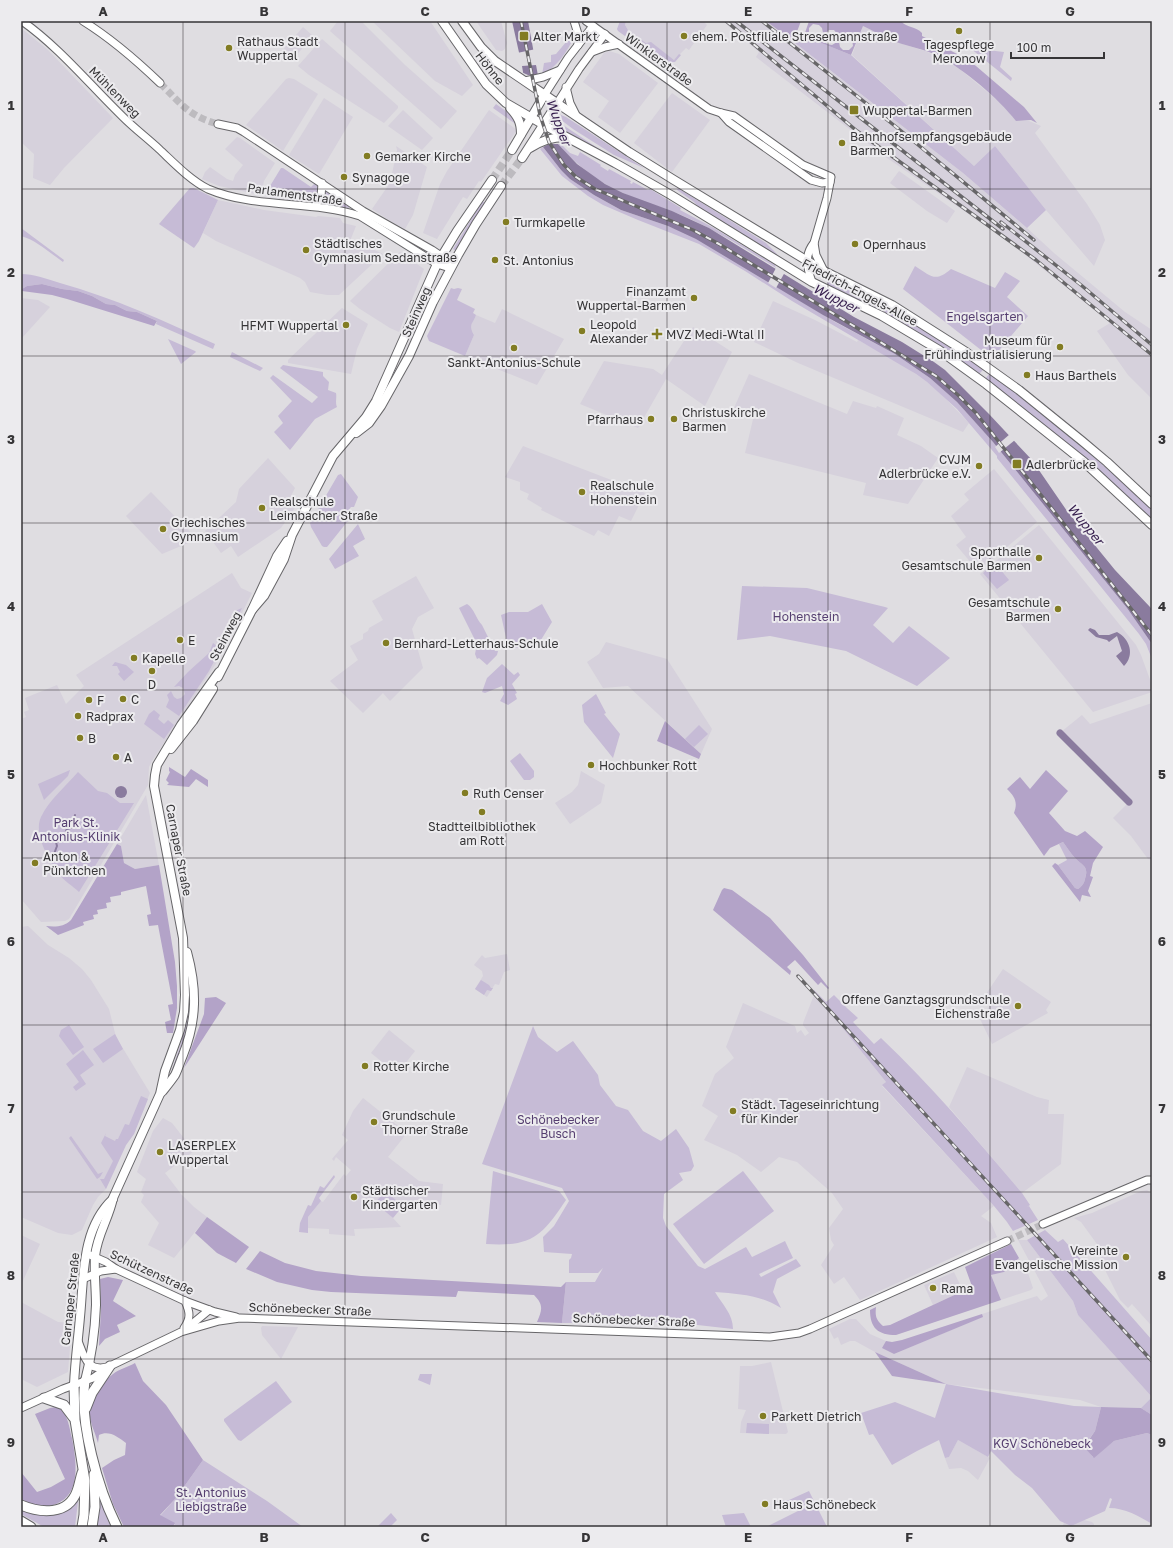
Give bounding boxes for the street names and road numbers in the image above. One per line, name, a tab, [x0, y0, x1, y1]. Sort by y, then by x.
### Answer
street label: Winklerstraße	[622, 29, 696, 89]
street label: Höhne	[472, 48, 508, 88]
street label: Mühlenweg	[86, 63, 144, 121]
street label: Parlamentstraße	[246, 180, 344, 208]
street label: Friedrich-Engels-Allee	[800, 255, 920, 329]
street label: Steinweg	[398, 284, 434, 340]
street label: Steinweg	[206, 609, 244, 663]
street label: Carnaper Straße	[163, 803, 195, 897]
street label: Schützenstraße	[108, 1246, 196, 1298]
street label: Carnaper Straße	[58, 1252, 82, 1346]
street label: Schönebecker Straße	[248, 1299, 372, 1319]
street label: Schönebecker Straße	[572, 1310, 696, 1330]

